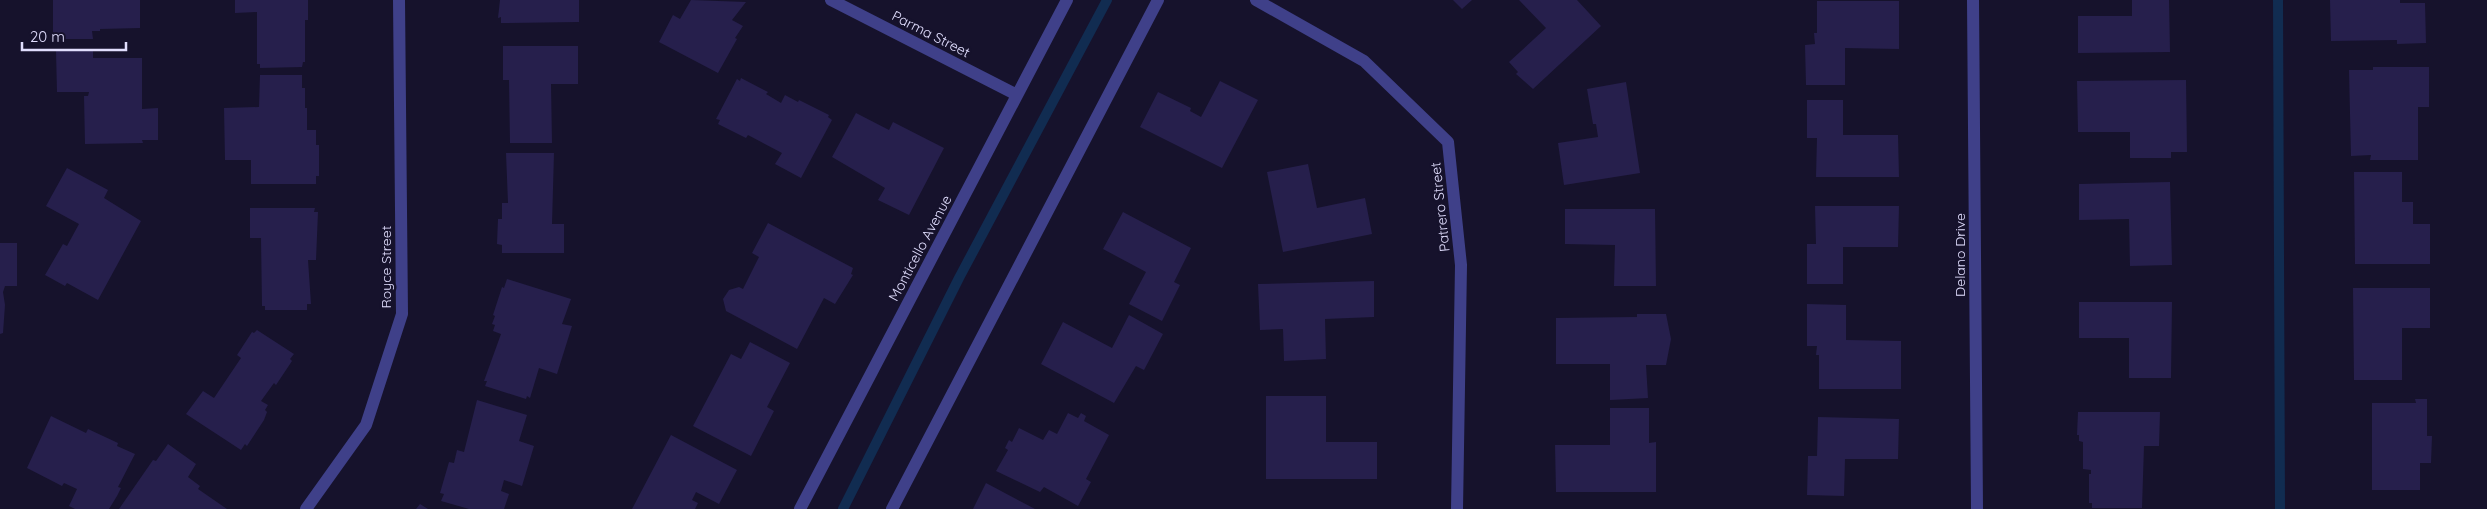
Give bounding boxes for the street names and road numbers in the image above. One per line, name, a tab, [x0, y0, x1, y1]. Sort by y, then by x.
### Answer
street label: Parma Street	[889, 7, 973, 62]
street label: Patrero Street	[1426, 161, 1454, 253]
street label: Monticello Avenue	[884, 192, 956, 304]
street label: Delano Drive	[1951, 213, 1969, 297]
street label: Royce Street	[377, 225, 395, 308]

